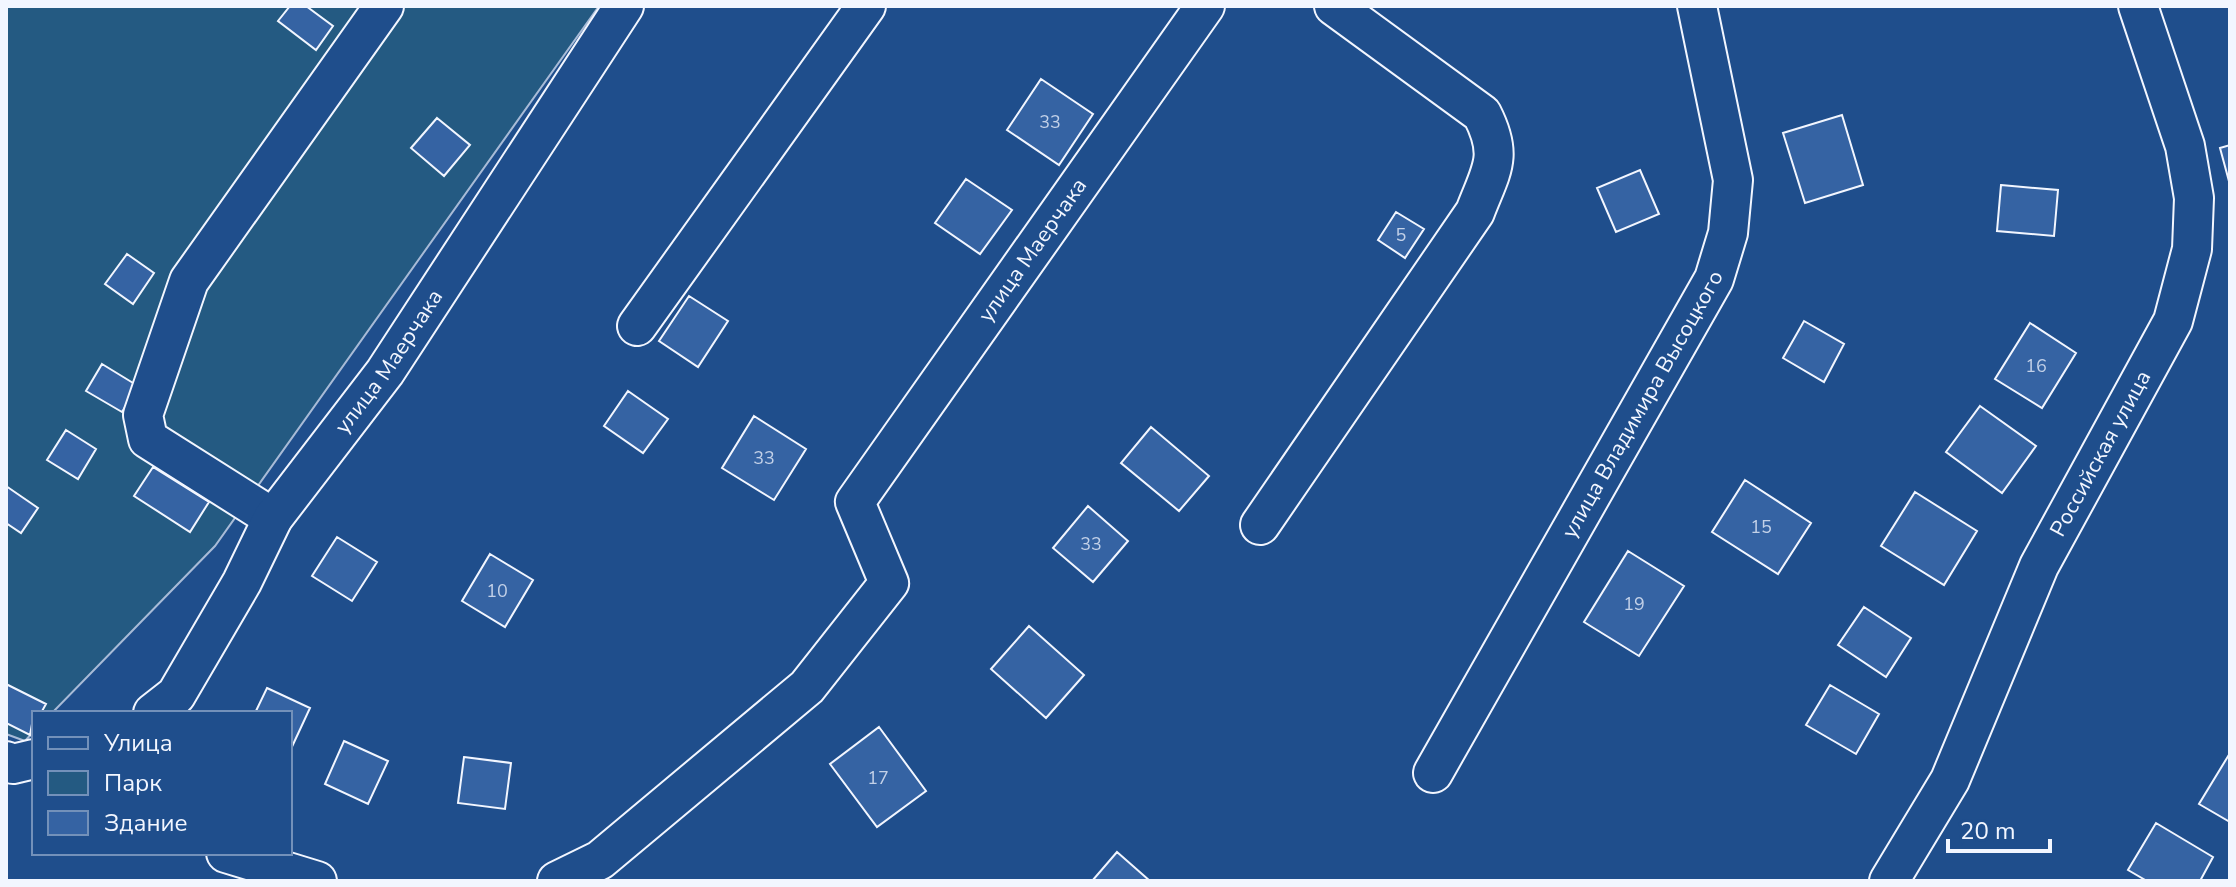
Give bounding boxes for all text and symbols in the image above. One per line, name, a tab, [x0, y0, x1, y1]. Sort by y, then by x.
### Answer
house number: 33	[1039, 110, 1061, 134]
street label: улица Маерчака	[971, 172, 1094, 328]
house number: 5	[1396, 223, 1406, 247]
street label: улица Владимира Высоцкого	[1555, 268, 1730, 544]
street label: улица Маерчака	[328, 284, 450, 440]
house number: 16	[2025, 354, 2047, 378]
street label: Российская улица	[2043, 365, 2158, 542]
house number: 33	[753, 446, 775, 470]
house number: 15	[1750, 515, 1772, 539]
house number: 33	[1080, 532, 1102, 556]
house number: 10	[486, 579, 508, 603]
house number: 19	[1623, 592, 1645, 616]
legend	[32, 711, 292, 855]
text: Улица	[103, 727, 173, 759]
house number: 17	[867, 766, 889, 790]
text: Парк	[104, 767, 162, 799]
scale bar	[1948, 803, 2050, 853]
text: Здание	[104, 807, 188, 839]
text: 20 m	[1960, 815, 2016, 847]

